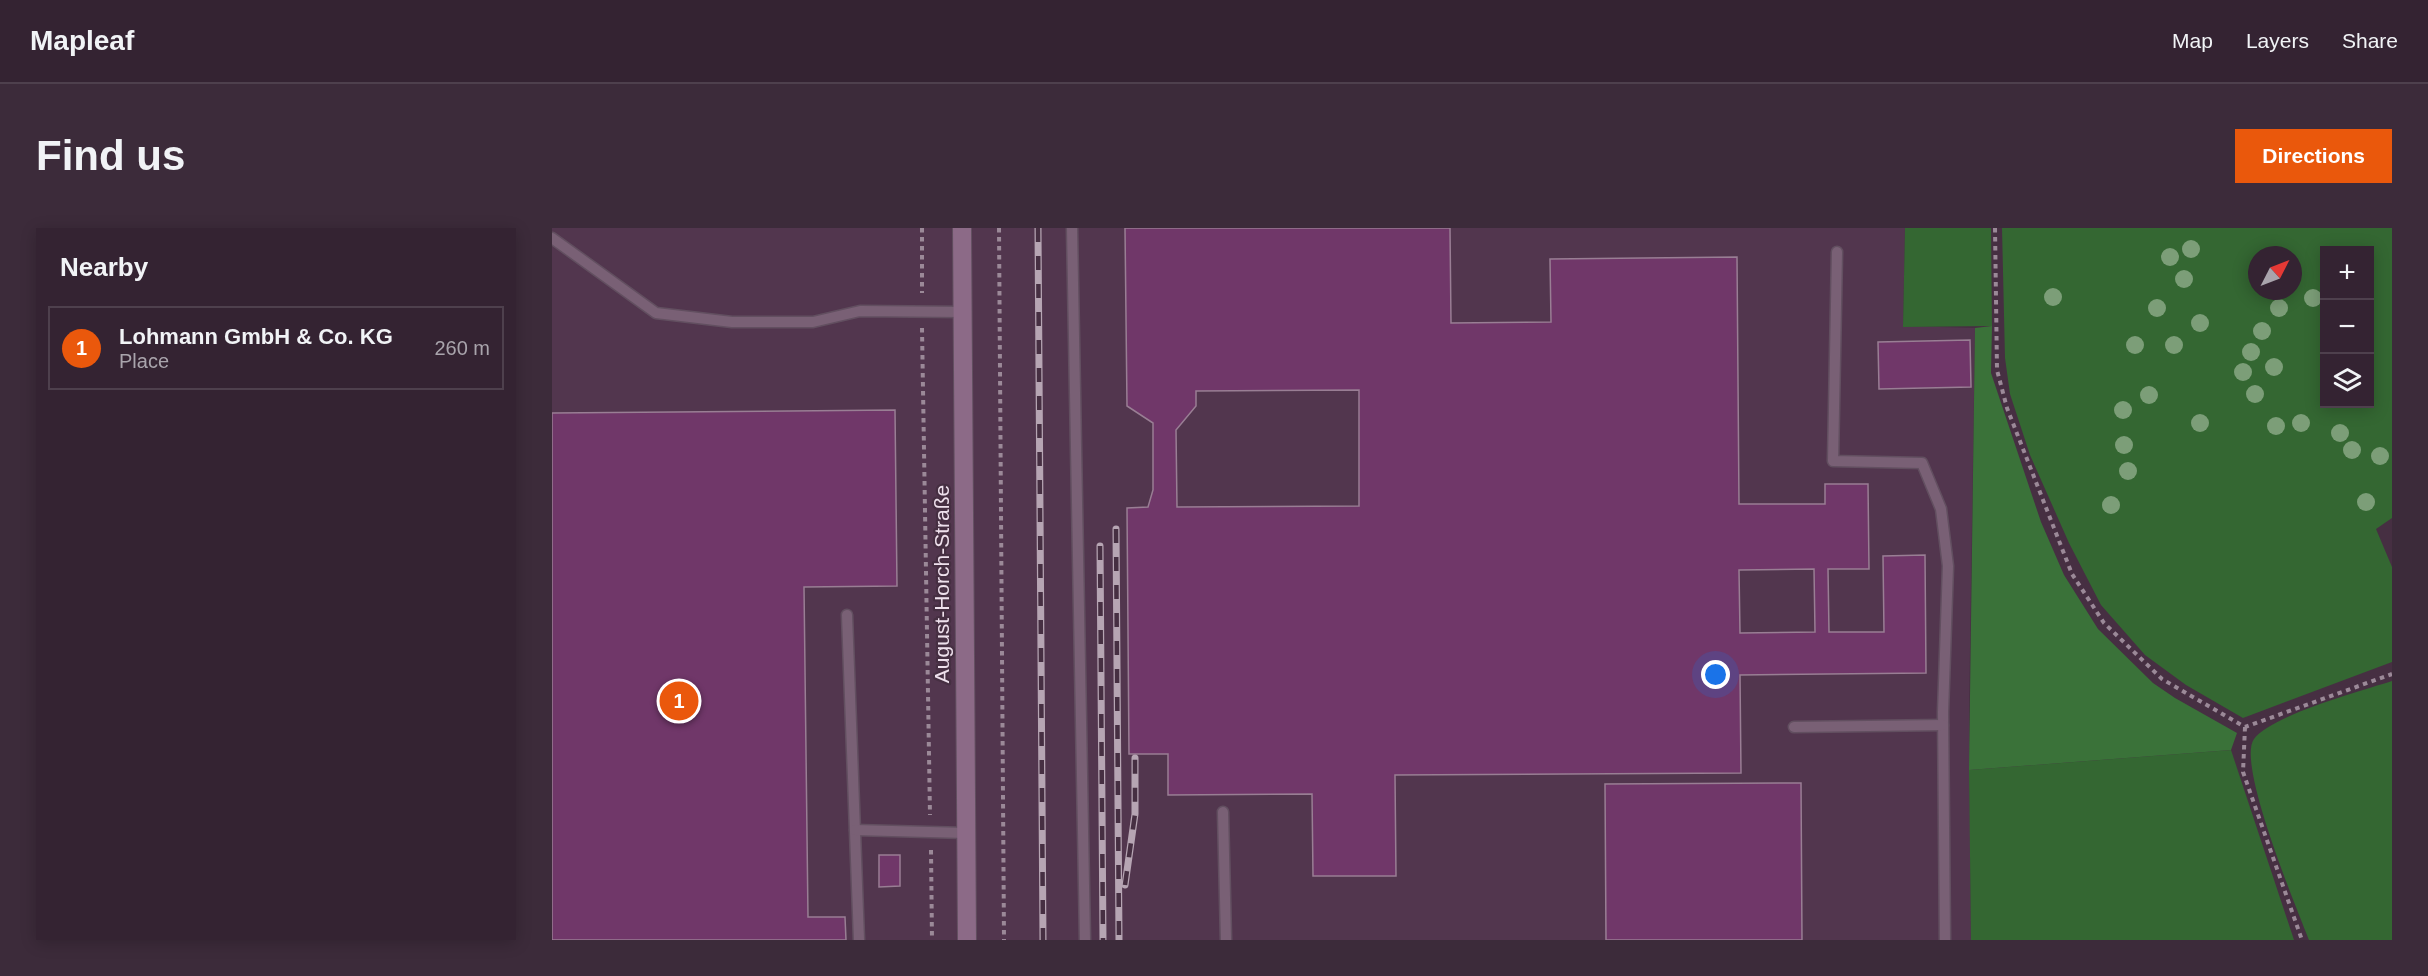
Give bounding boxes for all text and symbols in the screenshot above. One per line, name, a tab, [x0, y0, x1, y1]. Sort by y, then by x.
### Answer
text: Mapleaf	[30, 25, 134, 56]
text: Map	[2172, 29, 2213, 52]
text: Layers	[2246, 29, 2309, 52]
text: Share	[2342, 29, 2398, 52]
button: Directions	[2235, 129, 2392, 183]
text: Find us	[36, 132, 185, 179]
north arrow	[2248, 246, 2302, 300]
map controls	[2320, 246, 2374, 408]
button: +	[2320, 246, 2374, 300]
text: Nearby	[60, 252, 148, 282]
button: −	[2320, 300, 2374, 354]
text: Lohmann GmbH & Co. KG	[119, 324, 393, 349]
text: 1	[76, 337, 87, 359]
text: 260 m	[434, 337, 490, 359]
text: Place	[119, 350, 169, 372]
button: layers	[2320, 354, 2374, 408]
street label: August-Horch-Straße	[930, 485, 953, 683]
your location	[1701, 660, 1730, 689]
pin: 1	[660, 678, 698, 724]

